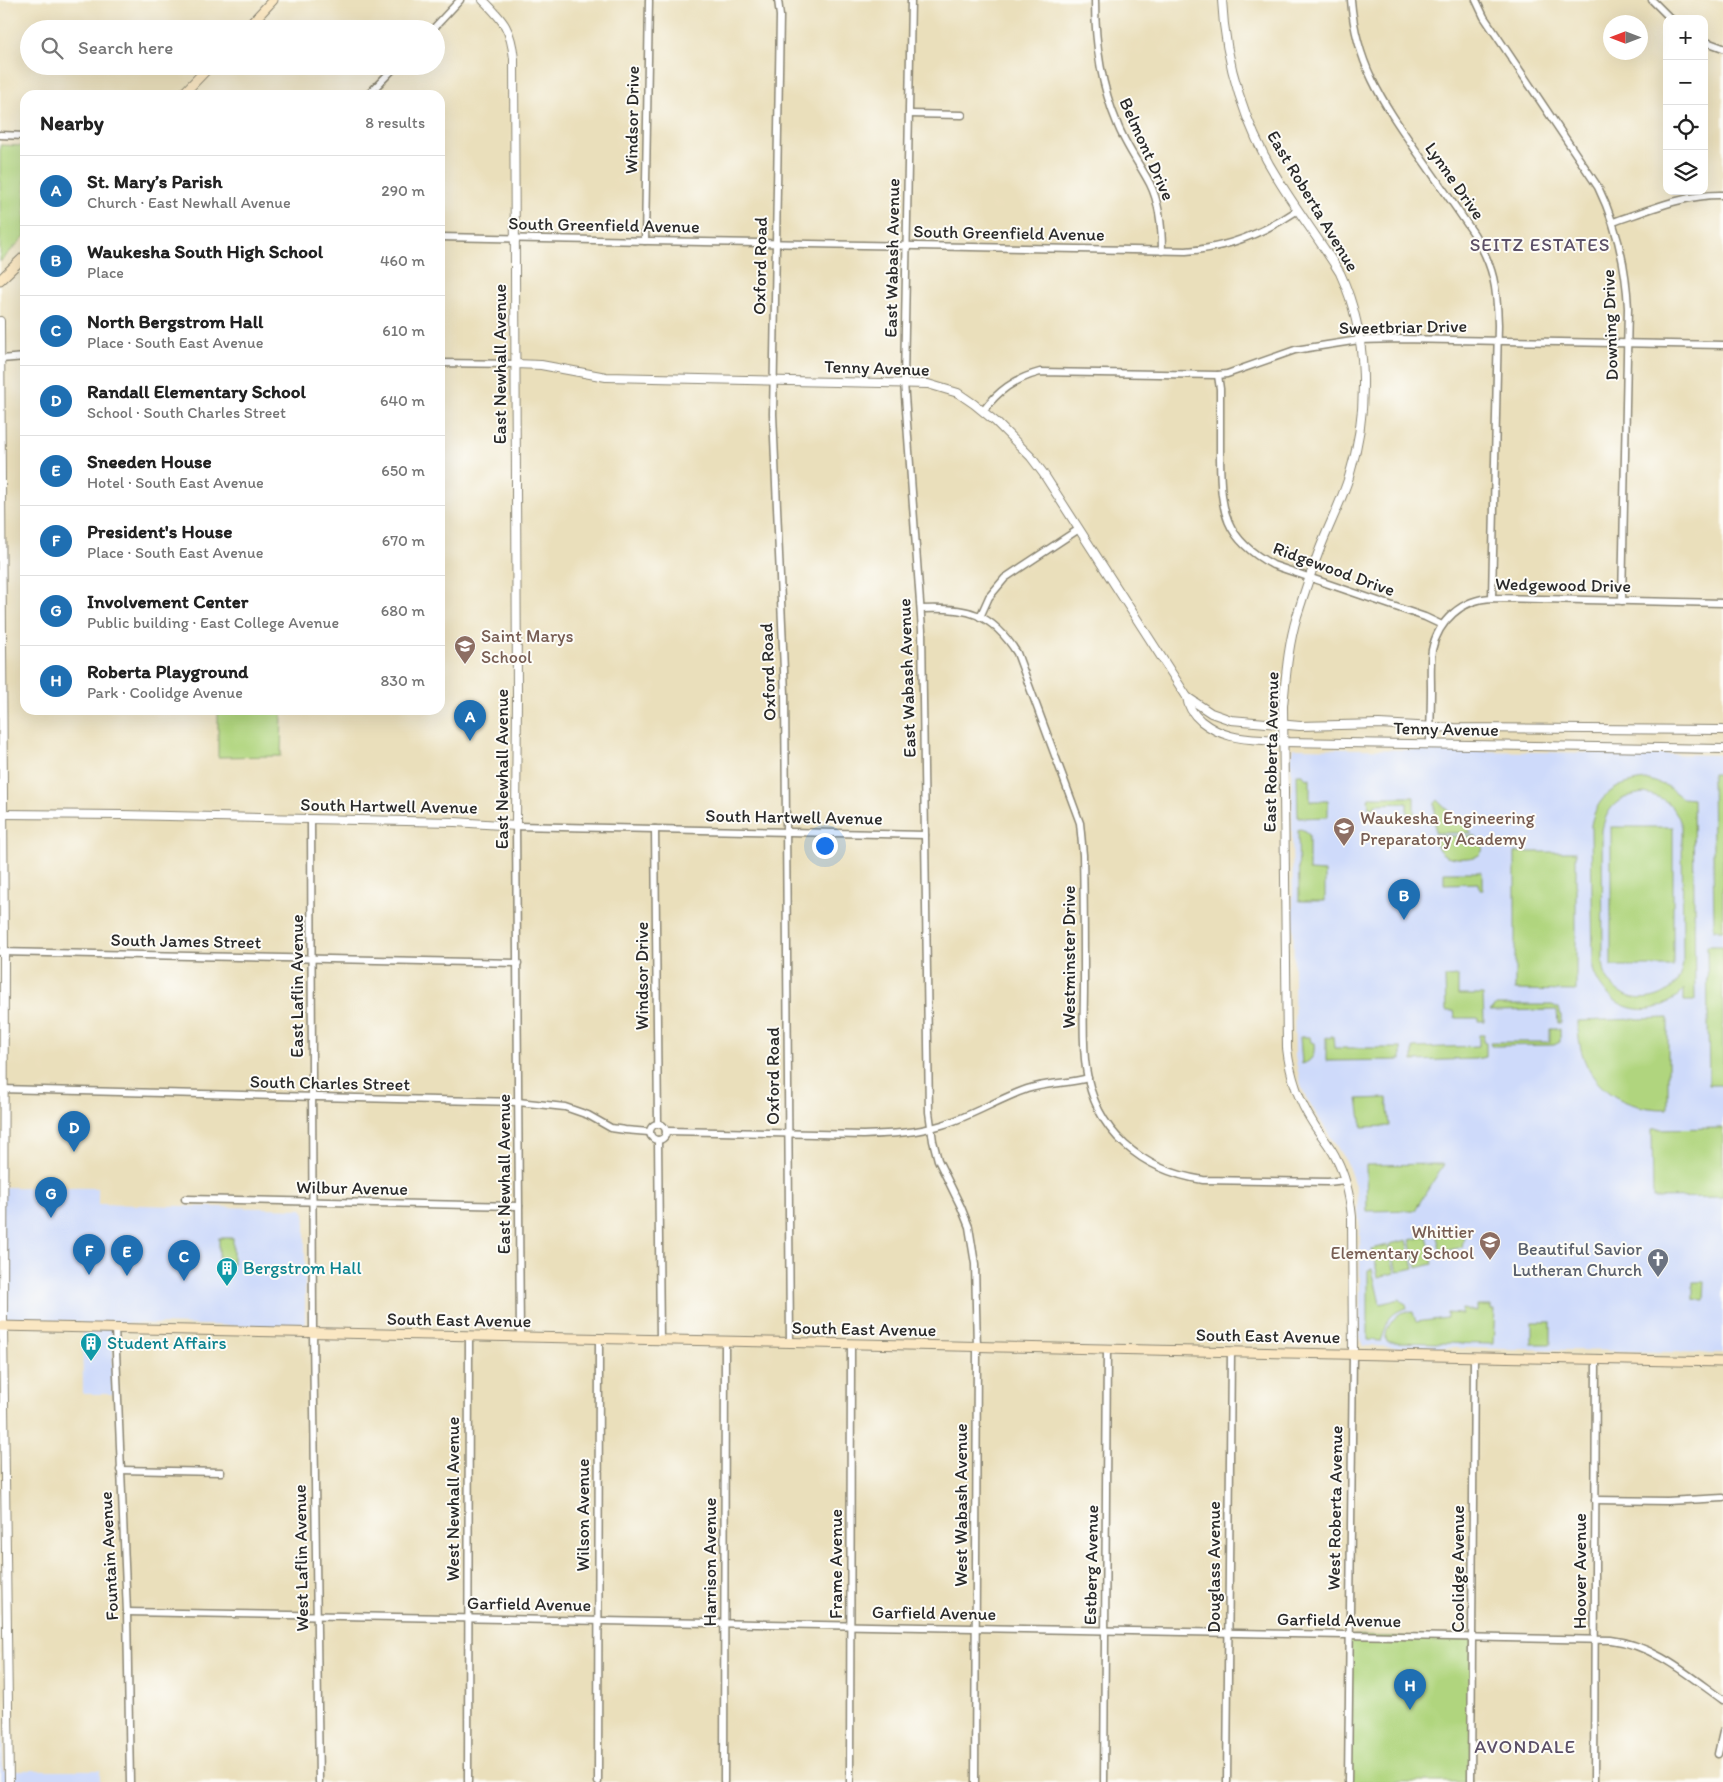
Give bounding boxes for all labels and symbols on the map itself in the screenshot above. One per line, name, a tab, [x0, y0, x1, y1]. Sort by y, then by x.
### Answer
north arrow	[1603, 15, 1648, 60]
street label: Windsor Drive	[620, 66, 644, 174]
street label: Belmont Drive	[1115, 94, 1179, 204]
street label: East Roberta Avenue	[1262, 126, 1364, 276]
street label: Lynne Drive	[1420, 138, 1490, 224]
street label: East Wabash Avenue	[880, 178, 904, 338]
street label: South Greenfield Avenue	[508, 212, 700, 238]
street label: Oxford Road	[748, 216, 772, 315]
street label: South Greenfield Avenue	[913, 220, 1105, 246]
district label: SEITZ ESTATES	[1470, 233, 1610, 256]
street label: Downing Drive	[1597, 269, 1623, 381]
street label: East Newhall Avenue	[489, 284, 511, 444]
street label: Sweetbriar Drive	[1339, 315, 1467, 339]
street label: Tenny Avenue	[824, 355, 930, 381]
street label: Ridgewood Drive	[1270, 537, 1398, 601]
street label: Wedgewood Drive	[1495, 573, 1631, 597]
street label: East Wabash Avenue	[893, 598, 921, 758]
street label: Oxford Road	[755, 622, 781, 721]
place label: Saint Marys School	[481, 625, 574, 668]
school or university icon: Saint Marys School	[453, 634, 477, 665]
street label: East Roberta Avenue	[1259, 671, 1283, 833]
street label: East Newhall Avenue	[491, 689, 513, 849]
pin: A	[454, 700, 486, 741]
street label: Tenny Avenue	[1393, 717, 1499, 741]
street label: South Hartwell Avenue	[300, 793, 478, 819]
street label: South Hartwell Avenue	[705, 804, 883, 830]
place label: Waukesha Engineering Preparatory Academy	[1360, 807, 1536, 850]
school or university icon: Waukesha Engineering Preparatory Academy	[1332, 816, 1356, 847]
your location	[812, 833, 838, 859]
pin: B	[1388, 879, 1420, 920]
street label: Westminster Drive	[1058, 886, 1080, 1028]
street label: East Laflin Avenue	[286, 914, 308, 1058]
street label: Windsor Drive	[631, 922, 653, 1030]
street label: South James Street	[111, 929, 262, 953]
street label: Oxford Road	[762, 1027, 784, 1125]
street label: South Charles Street	[250, 1071, 411, 1095]
street label: East Newhall Avenue	[493, 1094, 515, 1254]
pin: D	[58, 1111, 90, 1152]
street label: Wilbur Avenue	[296, 1176, 408, 1200]
pin: G	[35, 1177, 67, 1218]
place label: Whittier Elementary School	[1330, 1221, 1474, 1264]
school or university icon: Whittier Elementary School	[1478, 1230, 1502, 1261]
pin: F	[73, 1234, 105, 1275]
pin: E	[111, 1235, 143, 1276]
place label: Beautiful Savior Lutheran Church	[1512, 1238, 1642, 1281]
pin: C	[168, 1240, 200, 1281]
church icon: Beautiful Savior Lutheran Church	[1646, 1247, 1670, 1278]
building icon: Bergstrom Hall	[215, 1256, 239, 1287]
place label: Bergstrom Hall	[243, 1257, 362, 1279]
street label: South East Avenue	[387, 1308, 531, 1332]
street label: South East Avenue	[792, 1317, 936, 1341]
street label: South East Avenue	[1196, 1324, 1340, 1348]
building icon: Student Affairs	[79, 1331, 103, 1362]
place label: Student Affairs	[107, 1332, 227, 1354]
street label: West Newhall Avenue	[442, 1417, 464, 1581]
street label: West Wabash Avenue	[950, 1423, 972, 1587]
street label: West Roberta Avenue	[1323, 1425, 1347, 1591]
street label: Wilson Avenue	[572, 1459, 594, 1571]
street label: West Laflin Avenue	[289, 1484, 313, 1632]
street label: Fountain Avenue	[95, 1491, 123, 1621]
street label: Harrison Avenue	[699, 1498, 721, 1627]
street label: Douglass Avenue	[1203, 1501, 1225, 1633]
street label: Estberg Avenue	[1079, 1505, 1103, 1625]
street label: Coolidge Avenue	[1447, 1505, 1469, 1633]
street label: Frame Avenue	[825, 1509, 847, 1619]
street label: Hoover Avenue	[1569, 1513, 1591, 1629]
street label: Garfield Avenue	[467, 1592, 591, 1616]
street label: Garfield Avenue	[872, 1601, 996, 1625]
street label: Garfield Avenue	[1277, 1608, 1401, 1632]
pin: H	[1394, 1669, 1426, 1710]
district label: AVONDALE	[1474, 1735, 1576, 1758]

